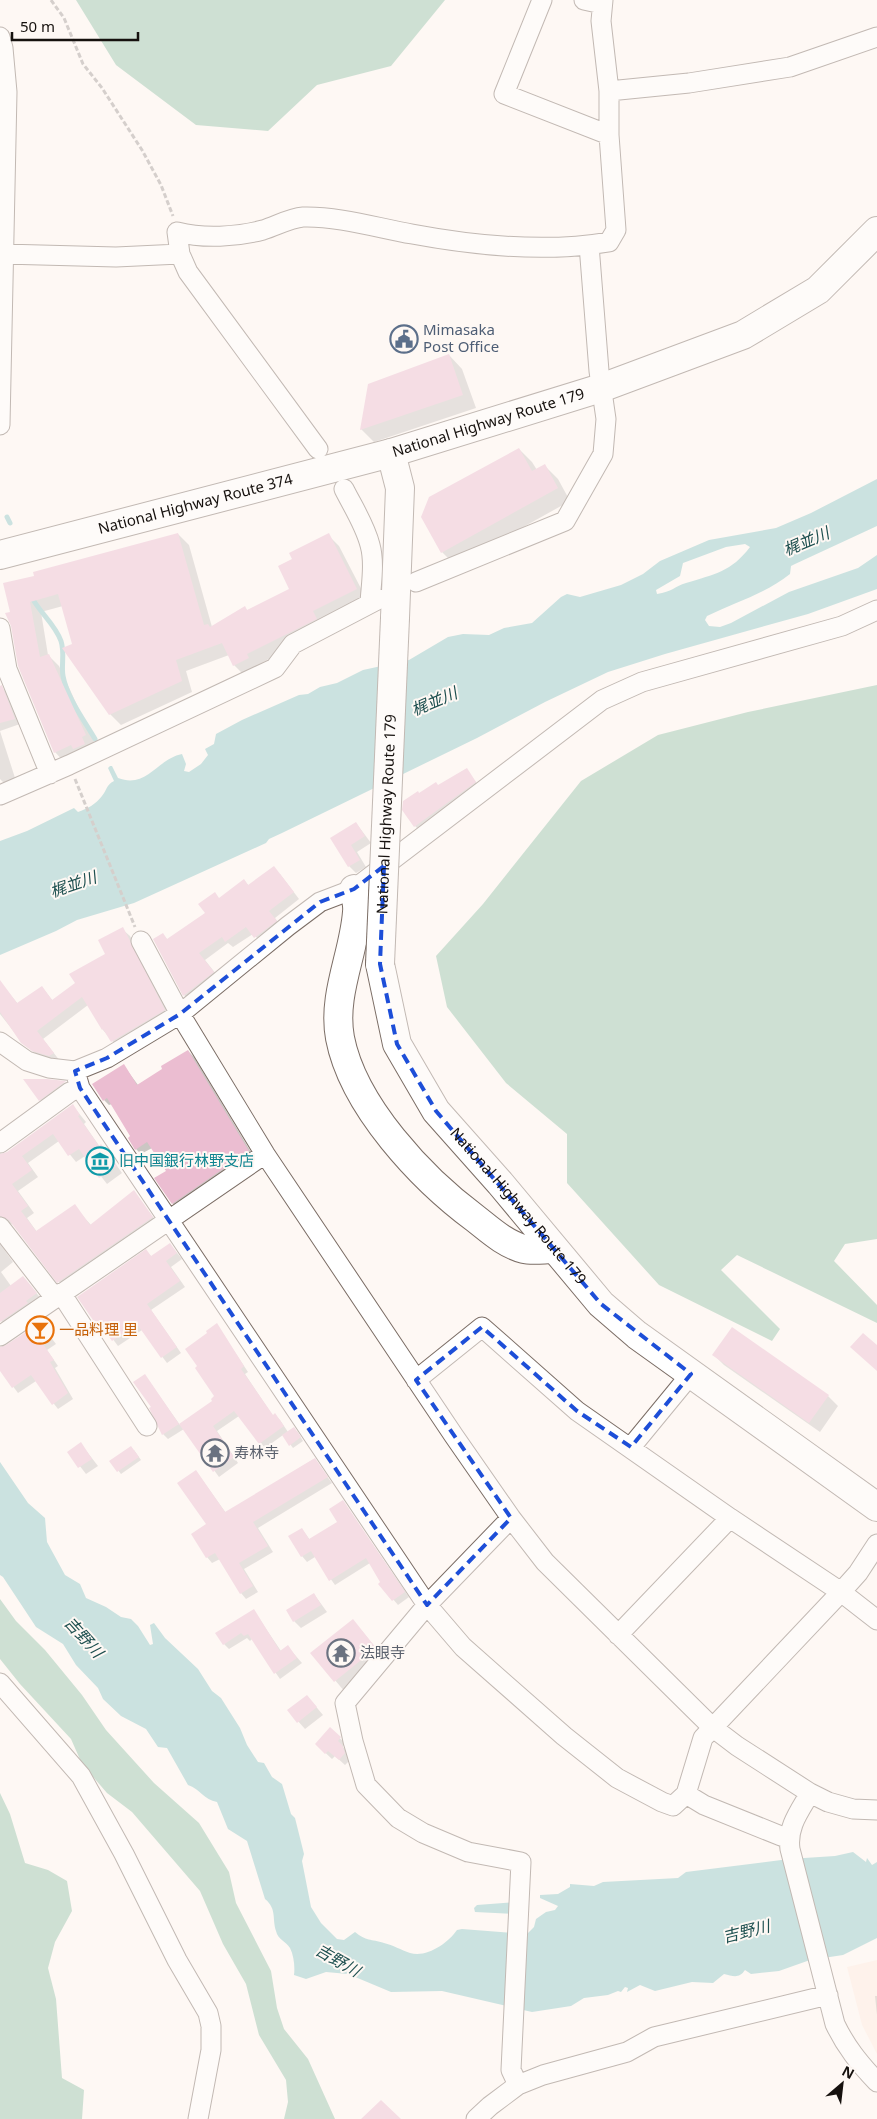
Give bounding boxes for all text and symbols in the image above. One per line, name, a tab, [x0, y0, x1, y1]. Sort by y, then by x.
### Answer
scale bar	[12, 10, 139, 42]
text: 50 m	[20, 16, 55, 36]
place label: Mimasaka Post Office	[423, 319, 499, 356]
public building icon: Mimasaka Post Office	[389, 324, 419, 354]
street label: National Highway Route 179	[389, 383, 587, 461]
street label: National Highway Route 374	[96, 468, 295, 538]
water label: 梶並川	[780, 521, 834, 561]
water label: 梶並川	[408, 681, 462, 721]
street label: National Highway Route 179	[371, 714, 400, 915]
water label: 梶並川	[47, 865, 101, 902]
street label: National Highway Route 179	[446, 1123, 591, 1288]
museum icon: 旧中国銀行林野支店	[85, 1146, 115, 1176]
place label: 旧中国銀行林野支店	[119, 1150, 254, 1170]
bar icon: 一品料理 里	[25, 1315, 55, 1345]
place label: 一品料理 里	[59, 1319, 138, 1339]
temple icon: 寿林寺	[200, 1438, 230, 1468]
place label: 寿林寺	[234, 1442, 279, 1462]
water label: 吉野川	[60, 1612, 110, 1664]
temple icon: 法眼寺	[326, 1638, 356, 1668]
place label: 法眼寺	[360, 1642, 405, 1662]
water label: 吉野川	[720, 1914, 774, 1947]
water label: 吉野川	[312, 1938, 366, 1983]
north arrow	[817, 2059, 867, 2109]
text: N	[839, 2061, 858, 2083]

